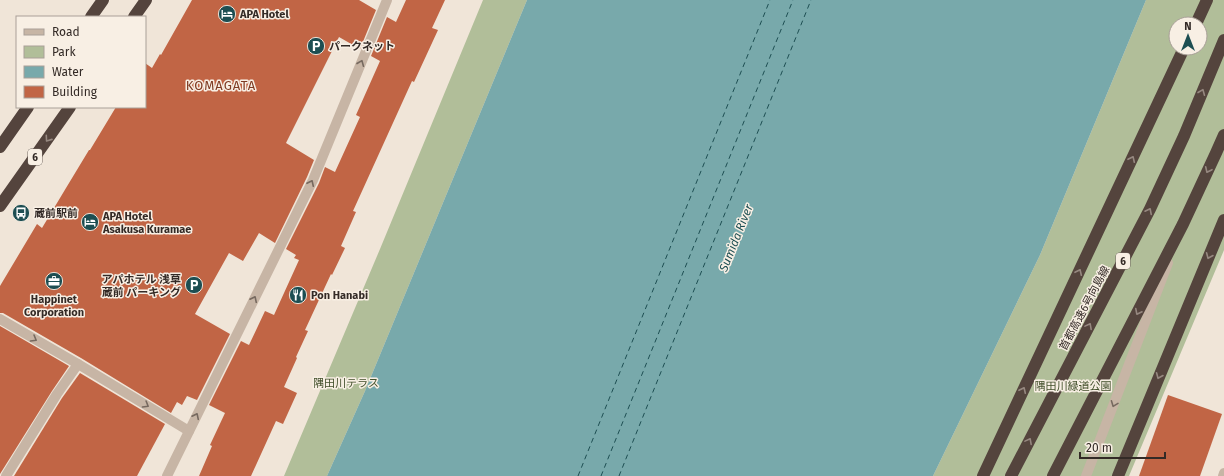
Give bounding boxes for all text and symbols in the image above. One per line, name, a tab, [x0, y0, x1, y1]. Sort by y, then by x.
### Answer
hotel icon: APA Hotel	[217, 4, 237, 24]
place label: APA Hotel	[239, 8, 289, 21]
legend	[16, 16, 146, 108]
north arrow	[1168, 16, 1208, 56]
text: N	[1184, 20, 1192, 33]
text: Road	[52, 25, 80, 39]
parking icon: パークネット	[306, 36, 326, 56]
place label: パークネット	[329, 40, 395, 53]
text: Park	[52, 45, 76, 59]
one-way arrow	[356, 59, 364, 67]
text: Water	[52, 65, 84, 79]
district label: KOMAGATA	[186, 78, 256, 93]
text: Building	[52, 85, 98, 99]
one-way arrow	[1198, 89, 1206, 96]
one-way arrow	[45, 135, 53, 142]
road number: 6	[28, 149, 42, 165]
one-way arrow	[1127, 156, 1135, 163]
one-way arrow	[1205, 166, 1213, 174]
one-way arrow	[306, 179, 314, 187]
water label: Sumida River	[716, 202, 756, 274]
bus stop icon: 蔵前駅前	[11, 203, 31, 223]
place label: 蔵前駅前	[34, 207, 78, 220]
one-way arrow	[1144, 208, 1152, 215]
place label: APA Hotel Asakusa Kuramae	[102, 210, 191, 236]
hotel icon: APA Hotel Asakusa Kuramae	[80, 212, 100, 232]
road number: 6	[1116, 253, 1130, 269]
one-way arrow	[1206, 253, 1214, 260]
street label: 首都高速6号向島線	[1057, 264, 1112, 353]
one-way arrow	[1074, 269, 1082, 277]
office icon: Happinet Corporation	[44, 271, 64, 291]
place label: アパホテル 浅草 蔵前 パーキング	[102, 273, 181, 299]
parking icon: アパホテル 浅草 蔵前 パーキング	[184, 275, 204, 295]
restaurant icon: Pon Hanabi	[288, 285, 308, 305]
place label: Pon Hanabi	[311, 289, 368, 302]
place label: Happinet Corporation	[24, 293, 84, 319]
one-way arrow	[249, 296, 257, 304]
one-way arrow	[1135, 307, 1142, 315]
one-way arrow	[1084, 323, 1091, 330]
one-way arrow	[30, 334, 37, 341]
one-way arrow	[1156, 373, 1164, 380]
park label: 隅田川テラス	[313, 377, 379, 390]
park label: 隅田川緑道公園	[1035, 380, 1112, 393]
one-way arrow	[1018, 387, 1026, 394]
one-way arrow	[142, 400, 149, 408]
one-way arrow	[1111, 400, 1119, 407]
one-way arrow	[191, 413, 199, 420]
scale bar	[1080, 434, 1165, 460]
one-way arrow	[1024, 438, 1031, 446]
text: 20 m	[1086, 441, 1112, 455]

